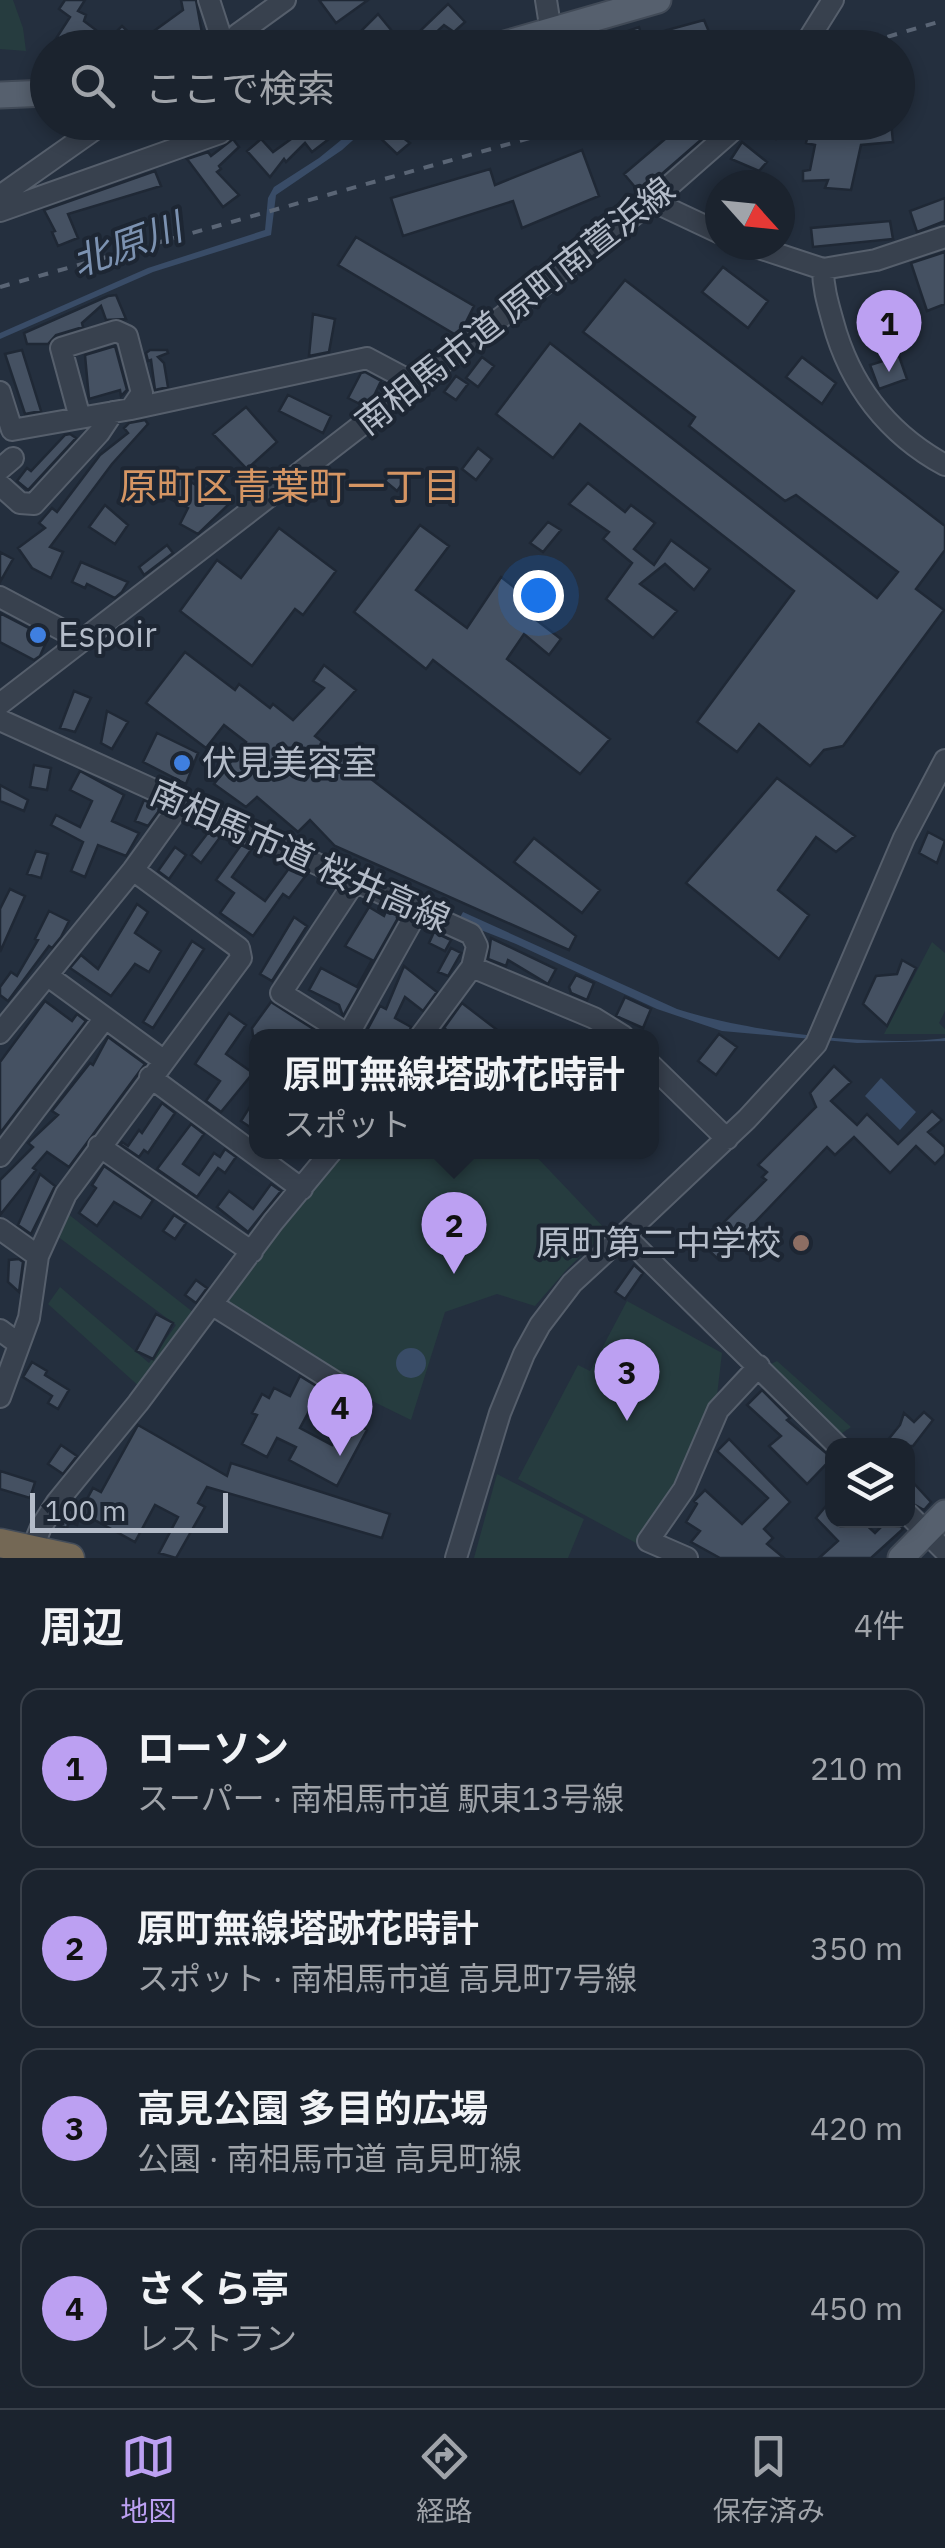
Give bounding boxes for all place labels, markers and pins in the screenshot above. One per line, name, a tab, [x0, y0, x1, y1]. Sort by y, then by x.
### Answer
pin: 1	[856, 290, 922, 372]
place label: Espoir	[58, 611, 157, 657]
marker: Espoir	[27, 624, 49, 646]
place label: 伏見美容室	[202, 739, 377, 785]
marker: 伏見美容室	[171, 752, 193, 774]
pin: 2	[422, 1192, 486, 1274]
place label: 原町第二中学校	[536, 1219, 781, 1265]
marker: 原町第二中学校	[790, 1232, 812, 1254]
pin: 3	[594, 1338, 660, 1421]
pin: 4	[308, 1374, 372, 1456]

